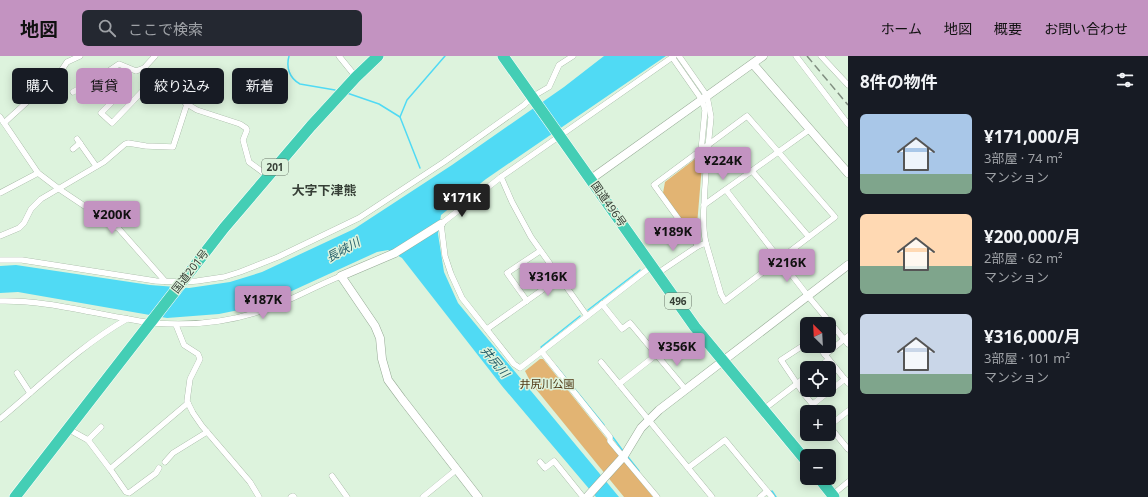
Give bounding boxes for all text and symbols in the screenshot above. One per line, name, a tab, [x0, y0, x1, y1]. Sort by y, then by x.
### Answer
search box	[82, 10, 362, 46]
text: 地図	[20, 16, 58, 42]
icon: search	[96, 17, 118, 39]
text: ここで検索	[128, 19, 203, 39]
text: ホーム	[880, 19, 922, 38]
text: 地図	[944, 19, 972, 38]
text: 概要	[994, 19, 1022, 38]
text: お問い合わせ	[1044, 19, 1128, 38]
chip: 購入	[12, 68, 68, 104]
chip: 賃貸	[76, 68, 132, 104]
chip: 絞り込み	[140, 68, 224, 104]
chip: 新着	[232, 68, 288, 104]
icon: filters	[1114, 69, 1136, 91]
text: 8件の物件	[860, 70, 938, 93]
text: ¥171,000/月	[984, 125, 1081, 148]
icon: home	[892, 130, 940, 178]
pin: ¥224K	[695, 147, 751, 181]
text: 3部屋 · 74 m²	[984, 149, 1063, 167]
text: ¥224K	[704, 151, 742, 169]
road number: 201	[262, 159, 288, 175]
text: マンション	[984, 168, 1049, 186]
street label: 国道496号	[588, 178, 630, 229]
district label: 大字下津熊	[291, 181, 357, 199]
pin: ¥171K	[434, 184, 490, 218]
text: ¥171K	[443, 188, 481, 206]
pin: ¥200K	[84, 201, 140, 235]
text: ¥200K	[93, 205, 131, 223]
pin: ¥189K	[645, 218, 701, 252]
text: ¥189K	[654, 222, 692, 240]
text: ¥200,000/月	[984, 225, 1081, 248]
icon: home	[892, 230, 940, 278]
water label: 長峡川	[323, 232, 364, 266]
street label: 国道201号	[168, 246, 211, 296]
pin: ¥216K	[759, 249, 815, 283]
text: 2部屋 · 62 m²	[984, 249, 1063, 267]
text: ¥216K	[768, 253, 806, 271]
pin: ¥316K	[520, 263, 576, 297]
text: ¥316K	[529, 267, 567, 285]
text: マンション	[984, 268, 1049, 286]
pin: ¥187K	[235, 286, 291, 320]
text: ¥187K	[244, 290, 282, 308]
road number: 496	[665, 293, 691, 309]
north arrow	[800, 317, 836, 353]
map controls	[800, 317, 836, 485]
text: ¥316,000/月	[984, 325, 1081, 348]
icon: home	[892, 330, 940, 378]
pin: ¥356K	[649, 333, 705, 367]
text: ¥356K	[658, 337, 696, 355]
water label: 井尻川	[477, 342, 515, 382]
text: 3部屋 · 101 m²	[984, 349, 1070, 367]
button: locate	[800, 361, 836, 397]
text: マンション	[984, 368, 1049, 386]
park label: 井尻川公園	[520, 376, 575, 391]
button: +	[800, 405, 836, 441]
button: −	[800, 449, 836, 485]

